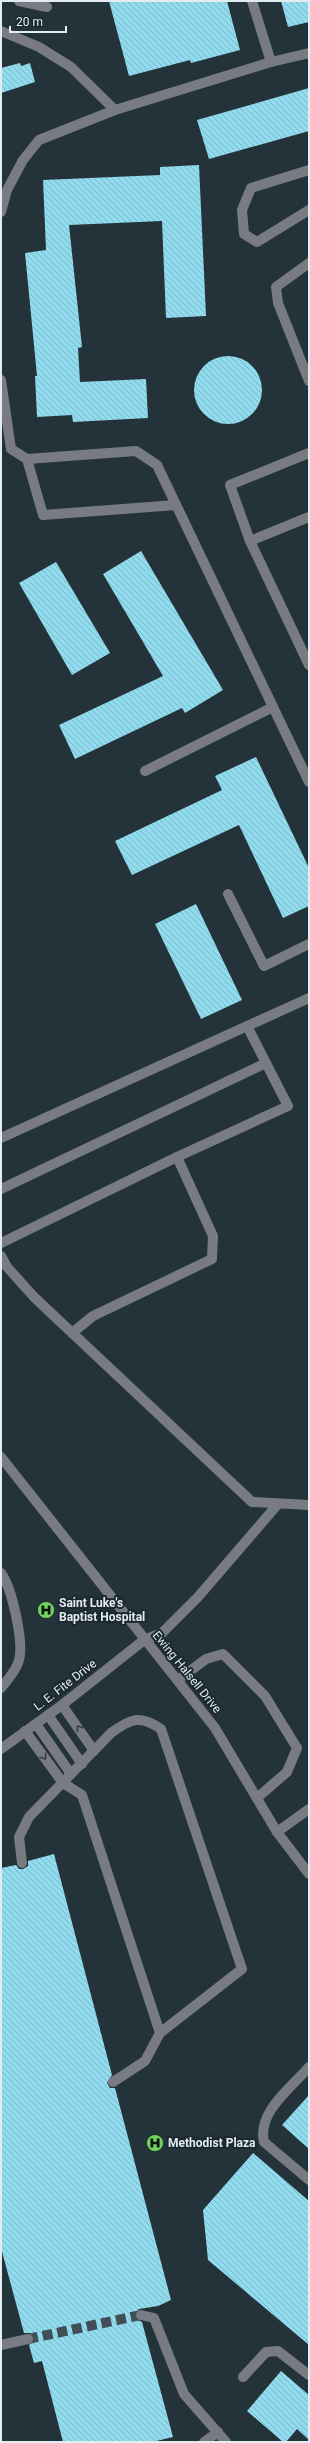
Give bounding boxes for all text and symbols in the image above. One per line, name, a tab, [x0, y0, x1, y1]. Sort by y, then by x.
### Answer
scale bar	[10, 8, 66, 34]
text: 20 m	[16, 15, 43, 29]
place label: Saint Luke's Baptist Hospital	[59, 1596, 145, 1624]
hospital icon: Saint Luke's Baptist Hospital	[36, 1600, 56, 1620]
street label: Ewing Halsell Drive	[150, 1628, 224, 1716]
street label: L. E. Fite Drive	[31, 1656, 99, 1714]
one-way arrow	[77, 1725, 84, 1732]
one-way arrow	[39, 1753, 47, 1760]
hospital icon: Methodist Plaza	[145, 2133, 165, 2153]
place label: Methodist Plaza	[168, 2136, 256, 2150]

